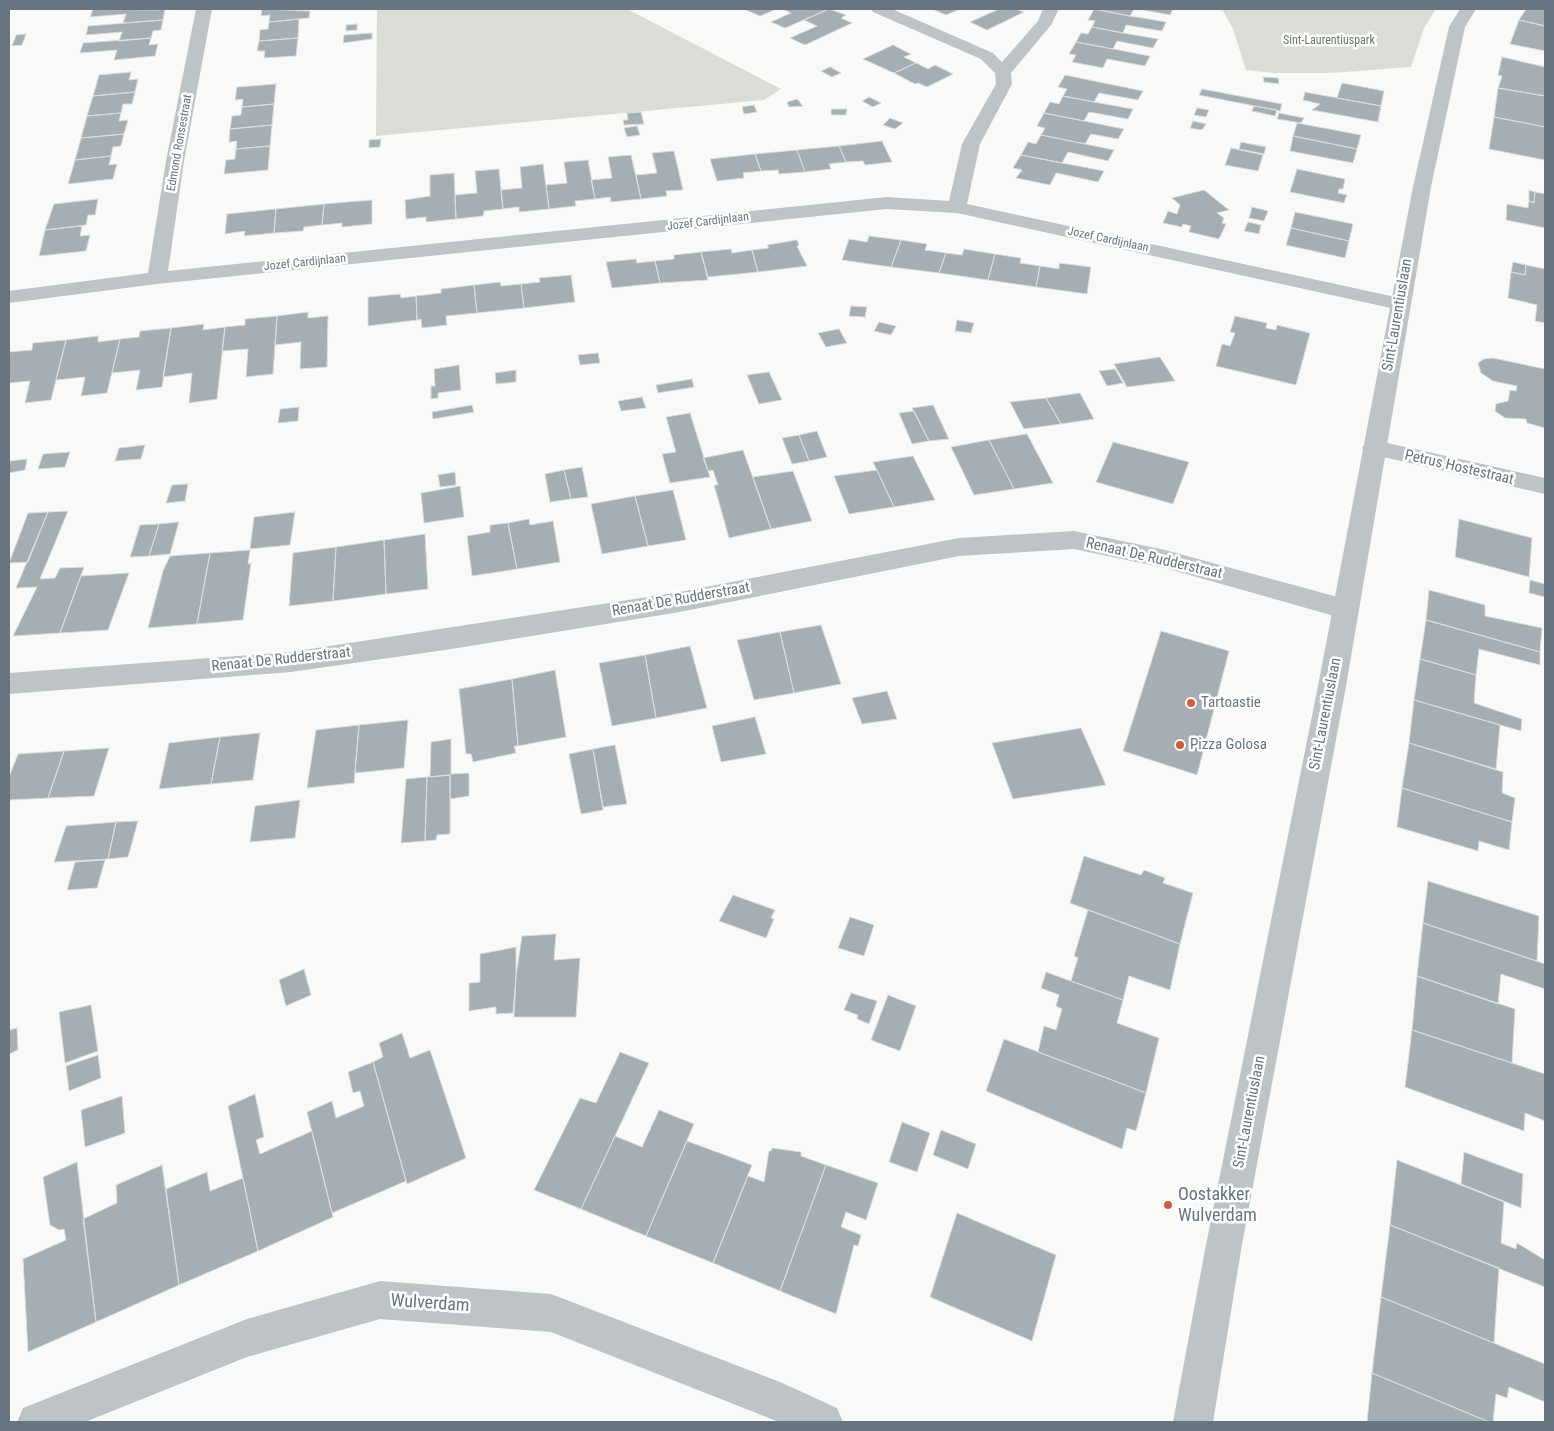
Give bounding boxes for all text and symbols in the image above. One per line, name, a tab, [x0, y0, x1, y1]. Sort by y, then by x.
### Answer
park label: Sint-Laurentiuspark	[1283, 34, 1375, 48]
street label: Edmond Ronsestraat	[164, 93, 196, 193]
street label: Jozef Cardijnlaan	[666, 210, 750, 234]
street label: Jozef Cardijnlaan	[1066, 224, 1150, 256]
street label: Jozef Cardijnlaan	[263, 252, 347, 274]
street label: Sint-Laurentiuslaan	[1379, 257, 1417, 373]
street label: Petrus Hostestraat	[1403, 447, 1515, 489]
street label: Renaat De Rudderstraat	[1084, 535, 1224, 583]
street label: Renaat De Rudderstraat	[611, 579, 751, 621]
street label: Renaat De Rudderstraat	[211, 644, 351, 676]
street label: Sint-Laurentiuslaan	[1306, 656, 1346, 772]
place label: Tartoastie	[1201, 694, 1261, 712]
marker: Tartoastie	[1185, 697, 1197, 709]
place label: Pizza Golosa	[1190, 736, 1267, 754]
marker: Pizza Golosa	[1174, 739, 1186, 751]
street label: Sint-Laurentiuslaan	[1230, 1054, 1270, 1170]
place label: Oostakker Wulverdam	[1178, 1184, 1257, 1226]
marker: Oostakker Wulverdam	[1162, 1199, 1174, 1211]
street label: Wulverdam	[390, 1290, 470, 1318]

